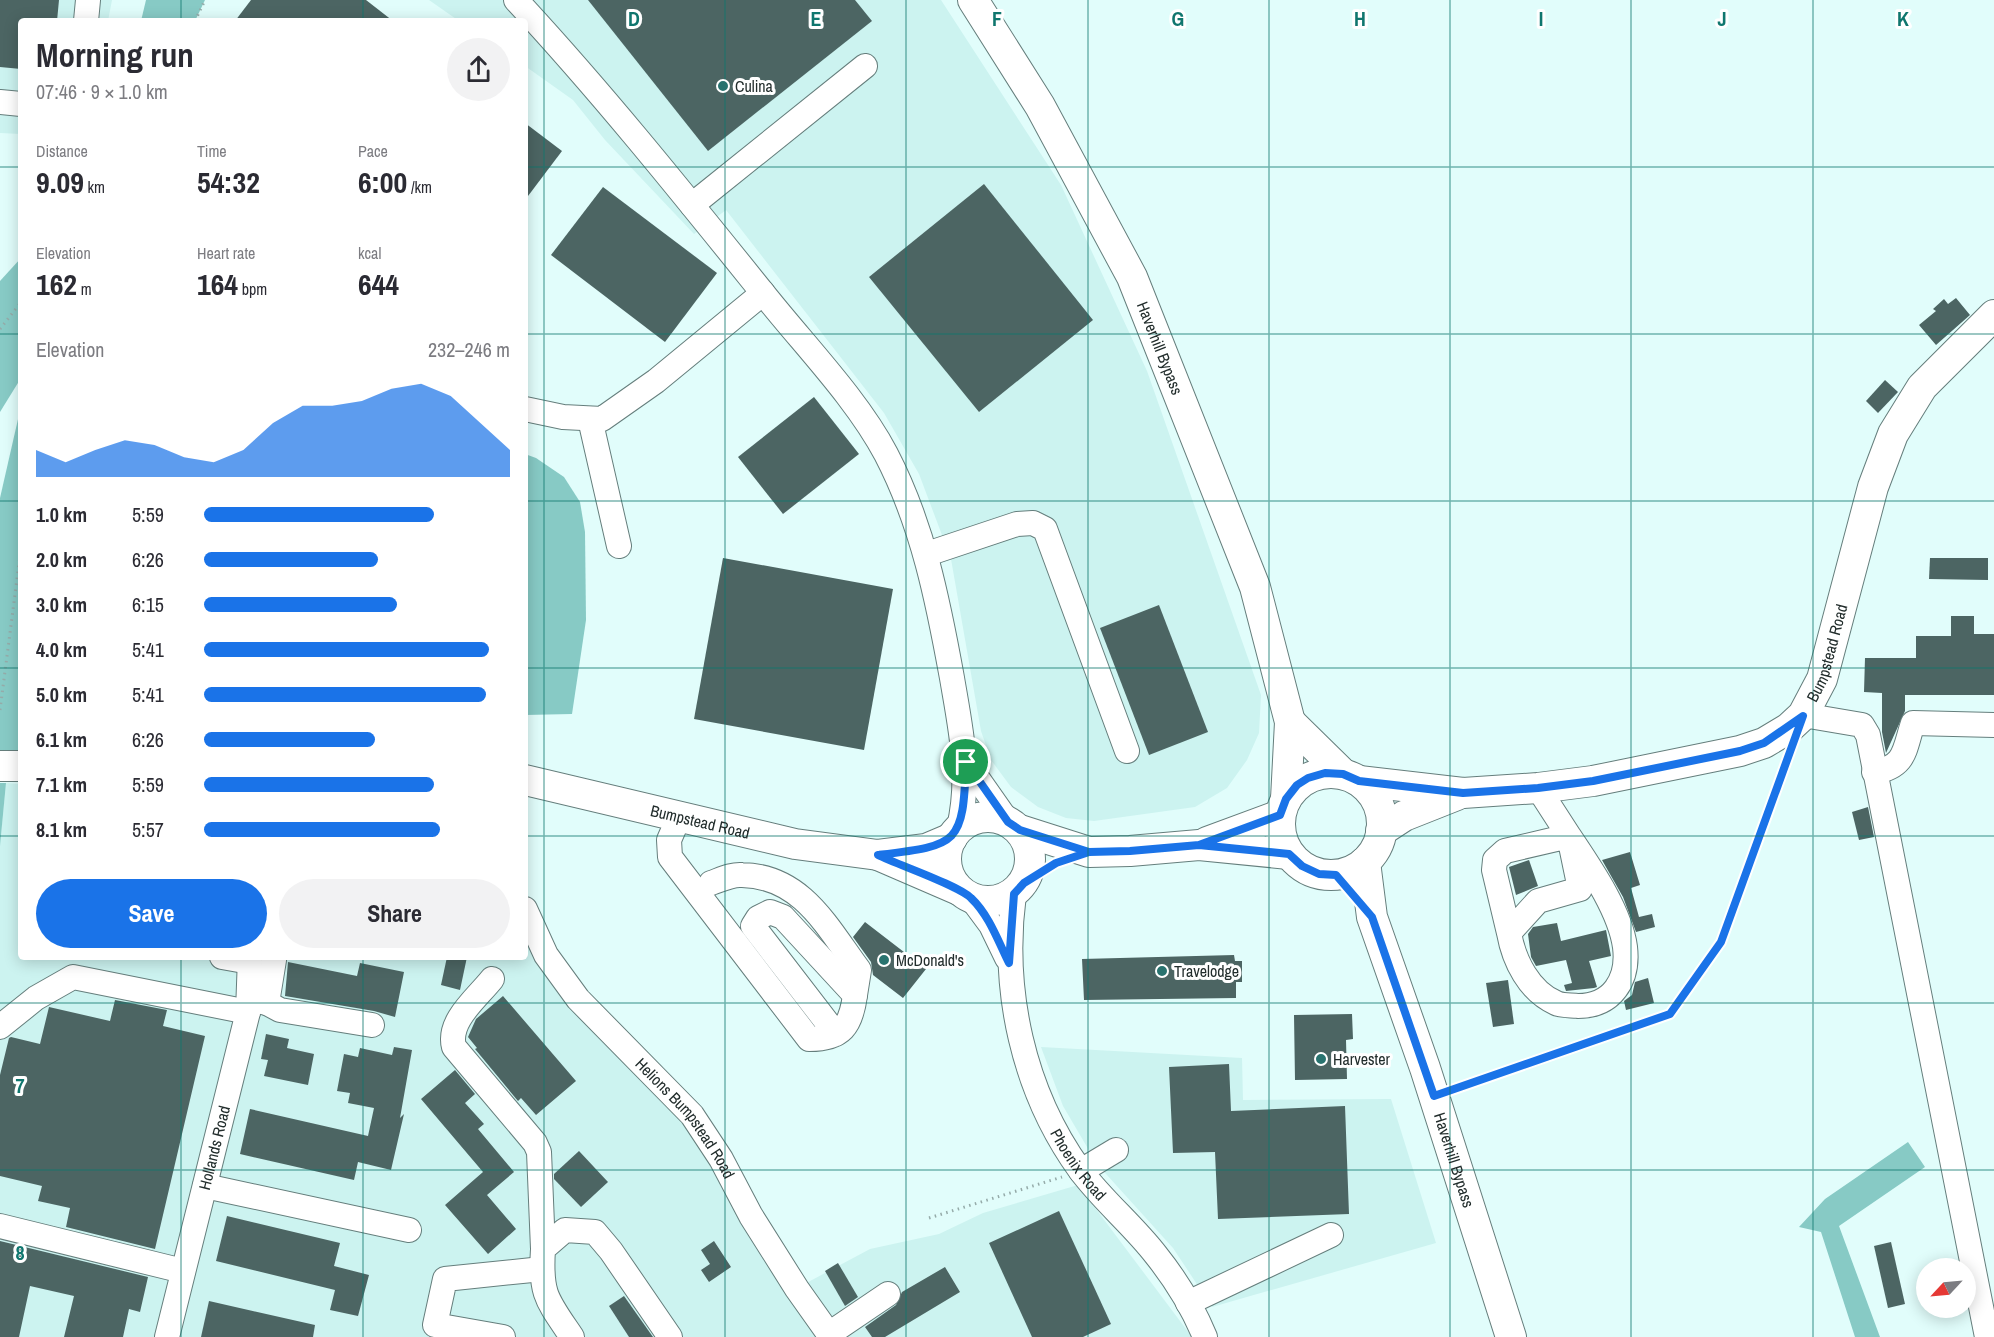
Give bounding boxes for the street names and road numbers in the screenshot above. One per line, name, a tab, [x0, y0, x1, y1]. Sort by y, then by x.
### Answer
street label: Haverhill Bypass	[1132, 298, 1189, 398]
street label: Bumpstead Road	[1801, 602, 1852, 706]
street label: Bumpstead Road	[648, 799, 752, 844]
street label: Helions Bumpstead Road	[631, 1053, 740, 1182]
street label: Hollands Road	[193, 1103, 235, 1192]
street label: Haverhill Bypass	[1429, 1110, 1480, 1210]
street label: Phoenix Road	[1045, 1125, 1111, 1205]

